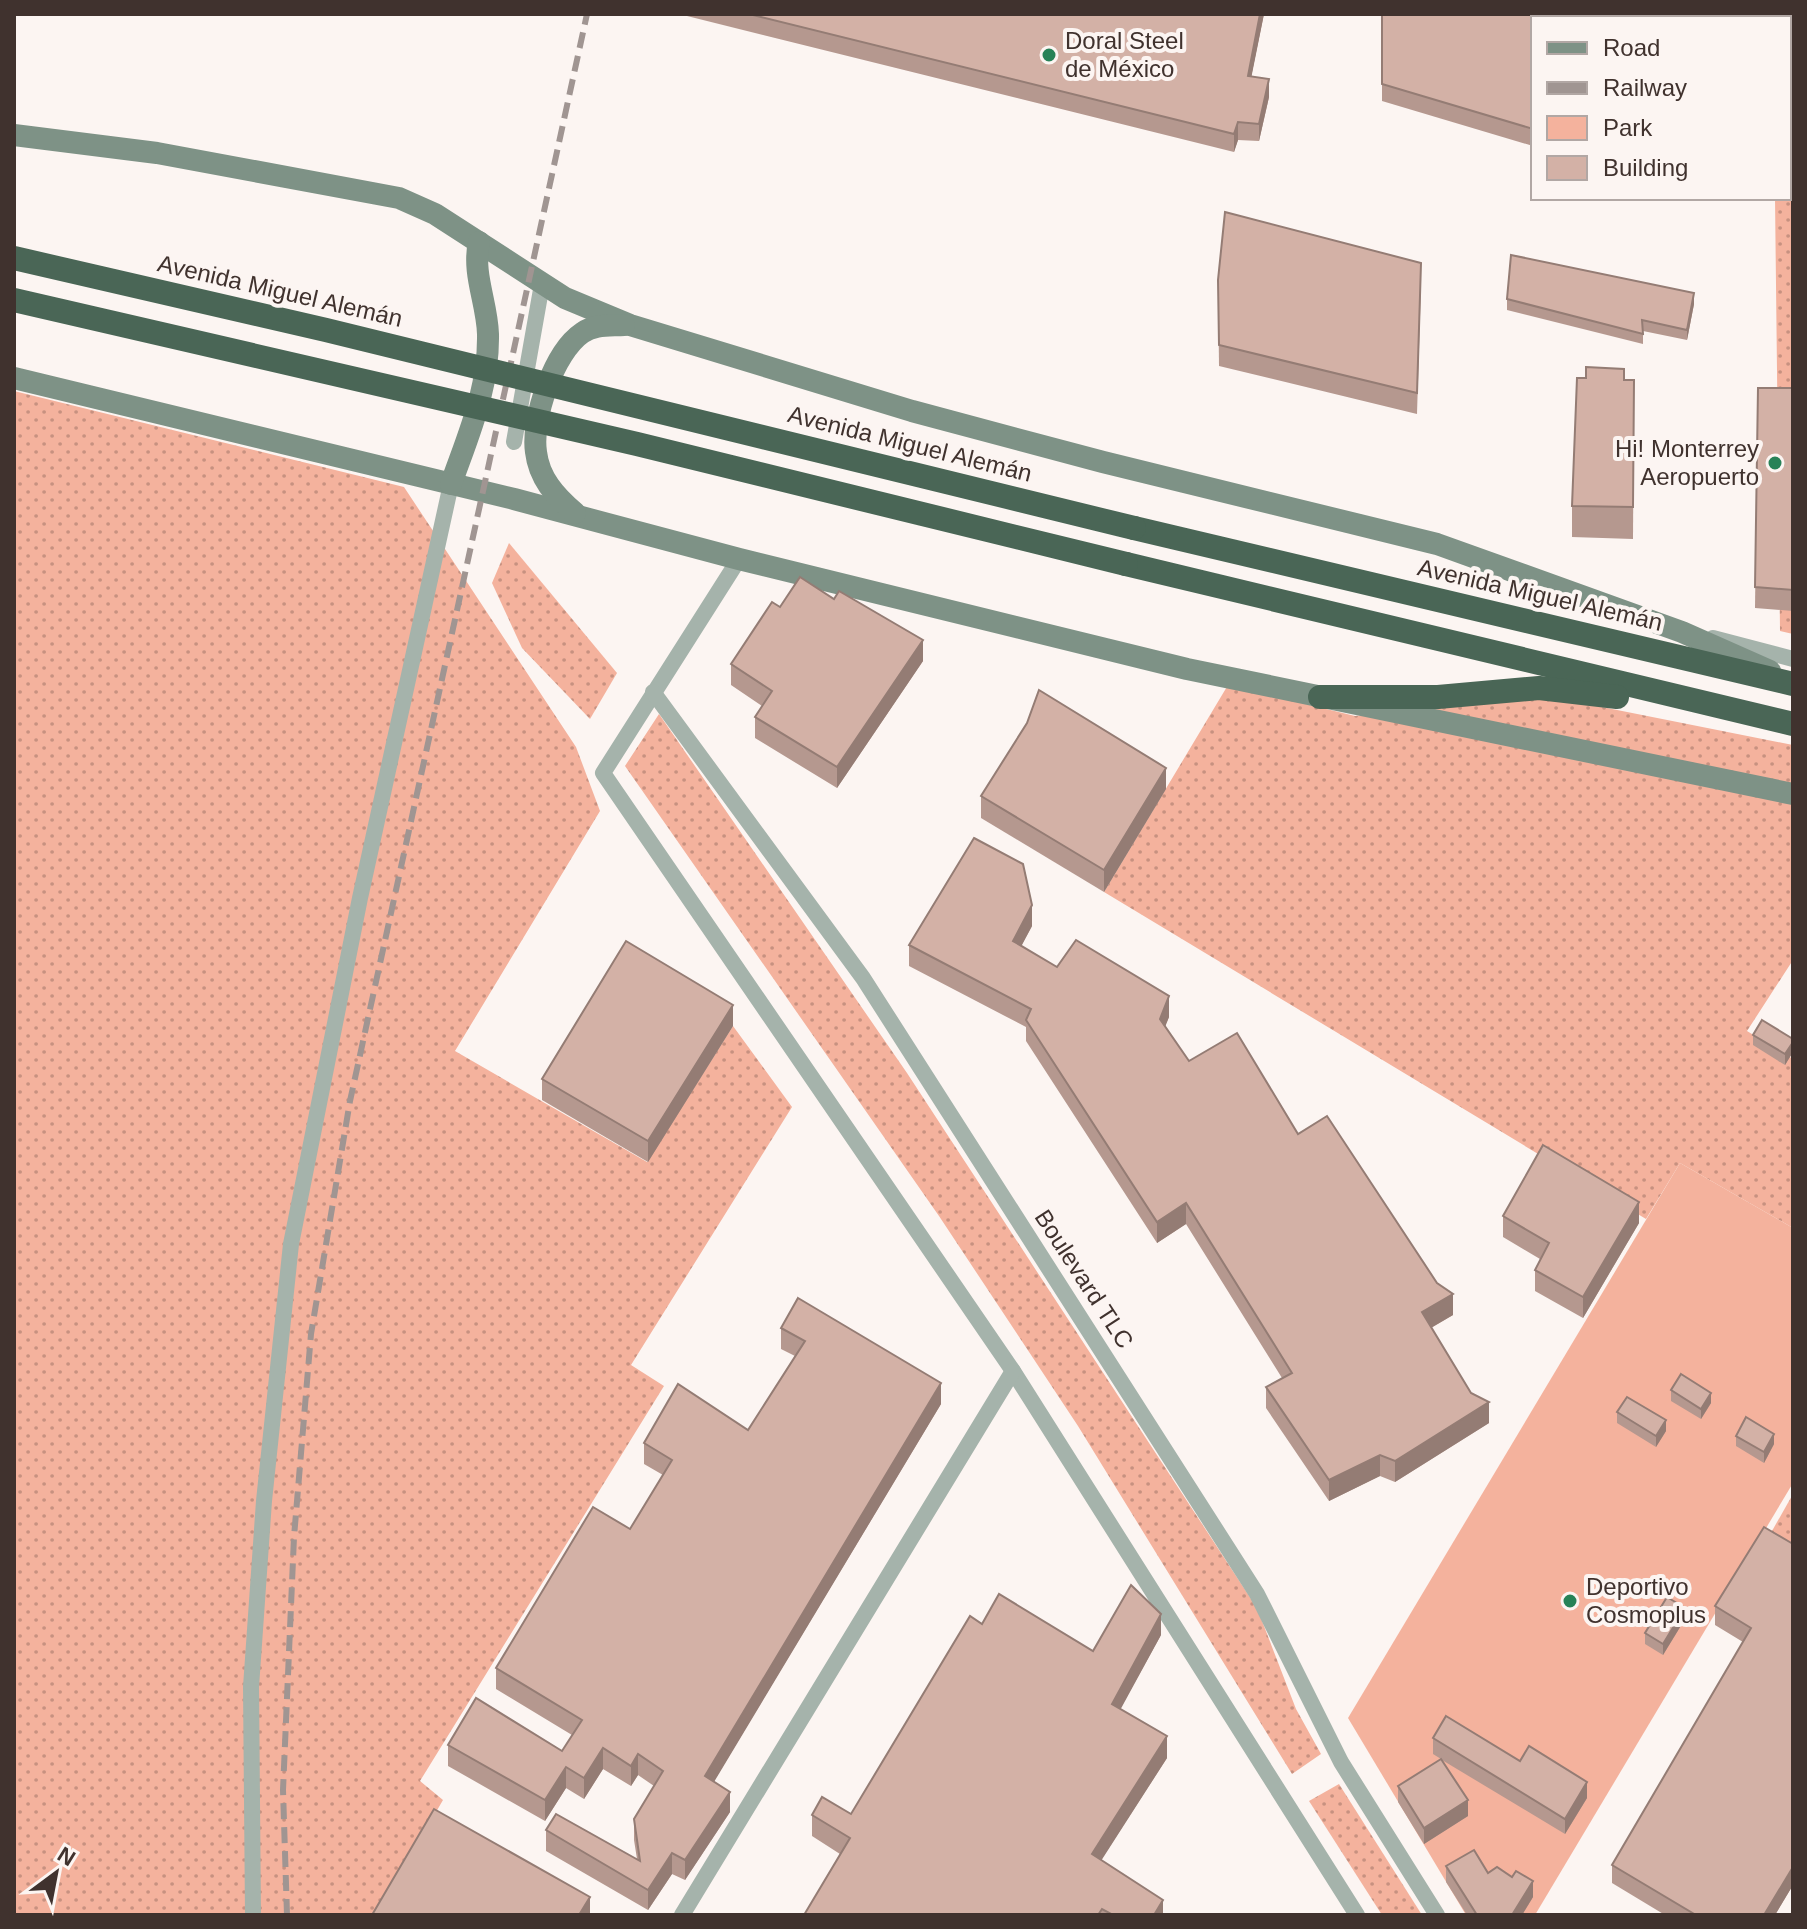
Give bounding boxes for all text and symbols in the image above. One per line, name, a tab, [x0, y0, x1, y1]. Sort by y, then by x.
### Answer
legend	[1531, 16, 1791, 200]
place label: Doral Steel de México	[1065, 27, 1184, 82]
text: Road	[1603, 34, 1660, 61]
marker: Doral Steel de México	[1040, 46, 1058, 64]
text: Railway	[1603, 74, 1687, 101]
text: Park	[1603, 114, 1653, 141]
text: Building	[1603, 154, 1688, 181]
street label: Avenida Miguel Alemán	[155, 249, 405, 332]
street label: Avenida Miguel Alemán	[785, 400, 1035, 487]
place label: Hi! Monterrey Aeropuerto	[1615, 435, 1759, 490]
marker: Hi! Monterrey Aeropuerto	[1766, 454, 1784, 472]
street label: Avenida Miguel Alemán	[1415, 553, 1665, 636]
street label: Boulevard TLC	[1030, 1204, 1139, 1353]
place label: Deportivo Cosmoplus	[1586, 1573, 1706, 1628]
marker: Deportivo Cosmoplus	[1561, 1592, 1579, 1610]
north arrow	[16, 1833, 96, 1913]
text: N	[53, 1842, 80, 1871]

